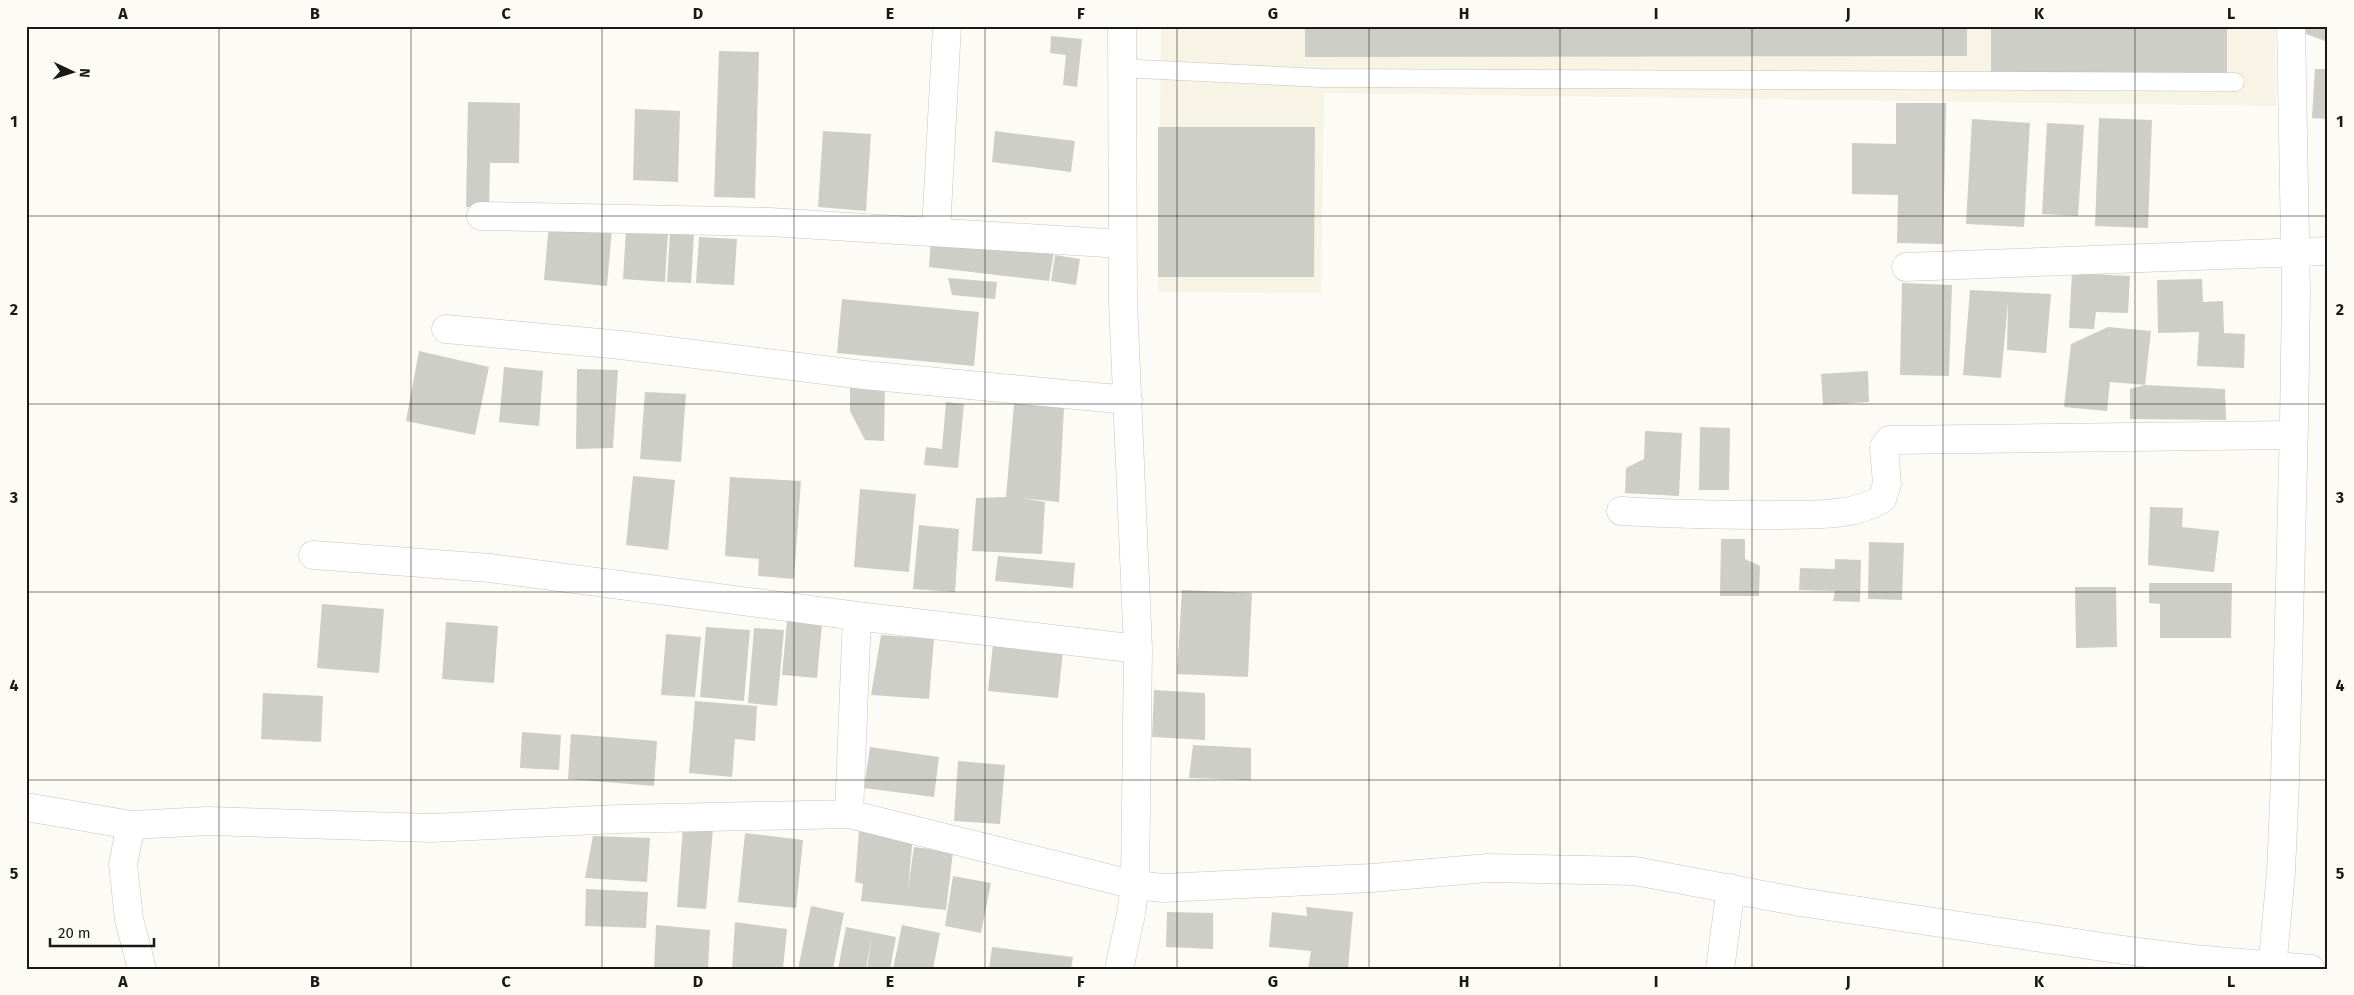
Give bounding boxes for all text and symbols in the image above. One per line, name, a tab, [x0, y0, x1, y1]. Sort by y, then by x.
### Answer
text: A	[117, 4, 128, 23]
text: B	[310, 4, 320, 23]
text: C	[501, 4, 511, 23]
text: D	[693, 4, 703, 23]
text: E	[886, 4, 894, 23]
text: F	[1077, 4, 1085, 23]
text: G	[1268, 4, 1278, 23]
text: H	[1459, 4, 1469, 23]
text: I	[1654, 4, 1658, 23]
text: J	[1844, 4, 1851, 23]
text: K	[2034, 4, 2045, 23]
text: L	[2227, 4, 2235, 23]
north arrow	[48, 48, 98, 98]
text: N	[76, 68, 93, 78]
text: 1	[10, 112, 18, 131]
text: 1	[2336, 112, 2344, 131]
text: 2	[10, 300, 18, 319]
text: 2	[2336, 300, 2344, 319]
text: 3	[9, 488, 18, 507]
text: 3	[2335, 488, 2344, 507]
text: 4	[9, 676, 19, 695]
text: 4	[2335, 676, 2345, 695]
text: 5	[10, 864, 19, 883]
text: 5	[2336, 864, 2345, 883]
scale bar	[50, 915, 154, 947]
text: 20 m	[58, 924, 91, 942]
text: A	[117, 972, 128, 991]
text: B	[310, 972, 320, 991]
text: C	[501, 972, 511, 991]
text: D	[693, 972, 703, 991]
text: E	[886, 972, 894, 991]
text: F	[1077, 972, 1085, 991]
text: G	[1268, 972, 1278, 991]
text: H	[1459, 972, 1469, 991]
text: I	[1654, 972, 1658, 991]
text: J	[1844, 972, 1851, 991]
text: K	[2034, 972, 2045, 991]
text: L	[2227, 972, 2235, 991]

